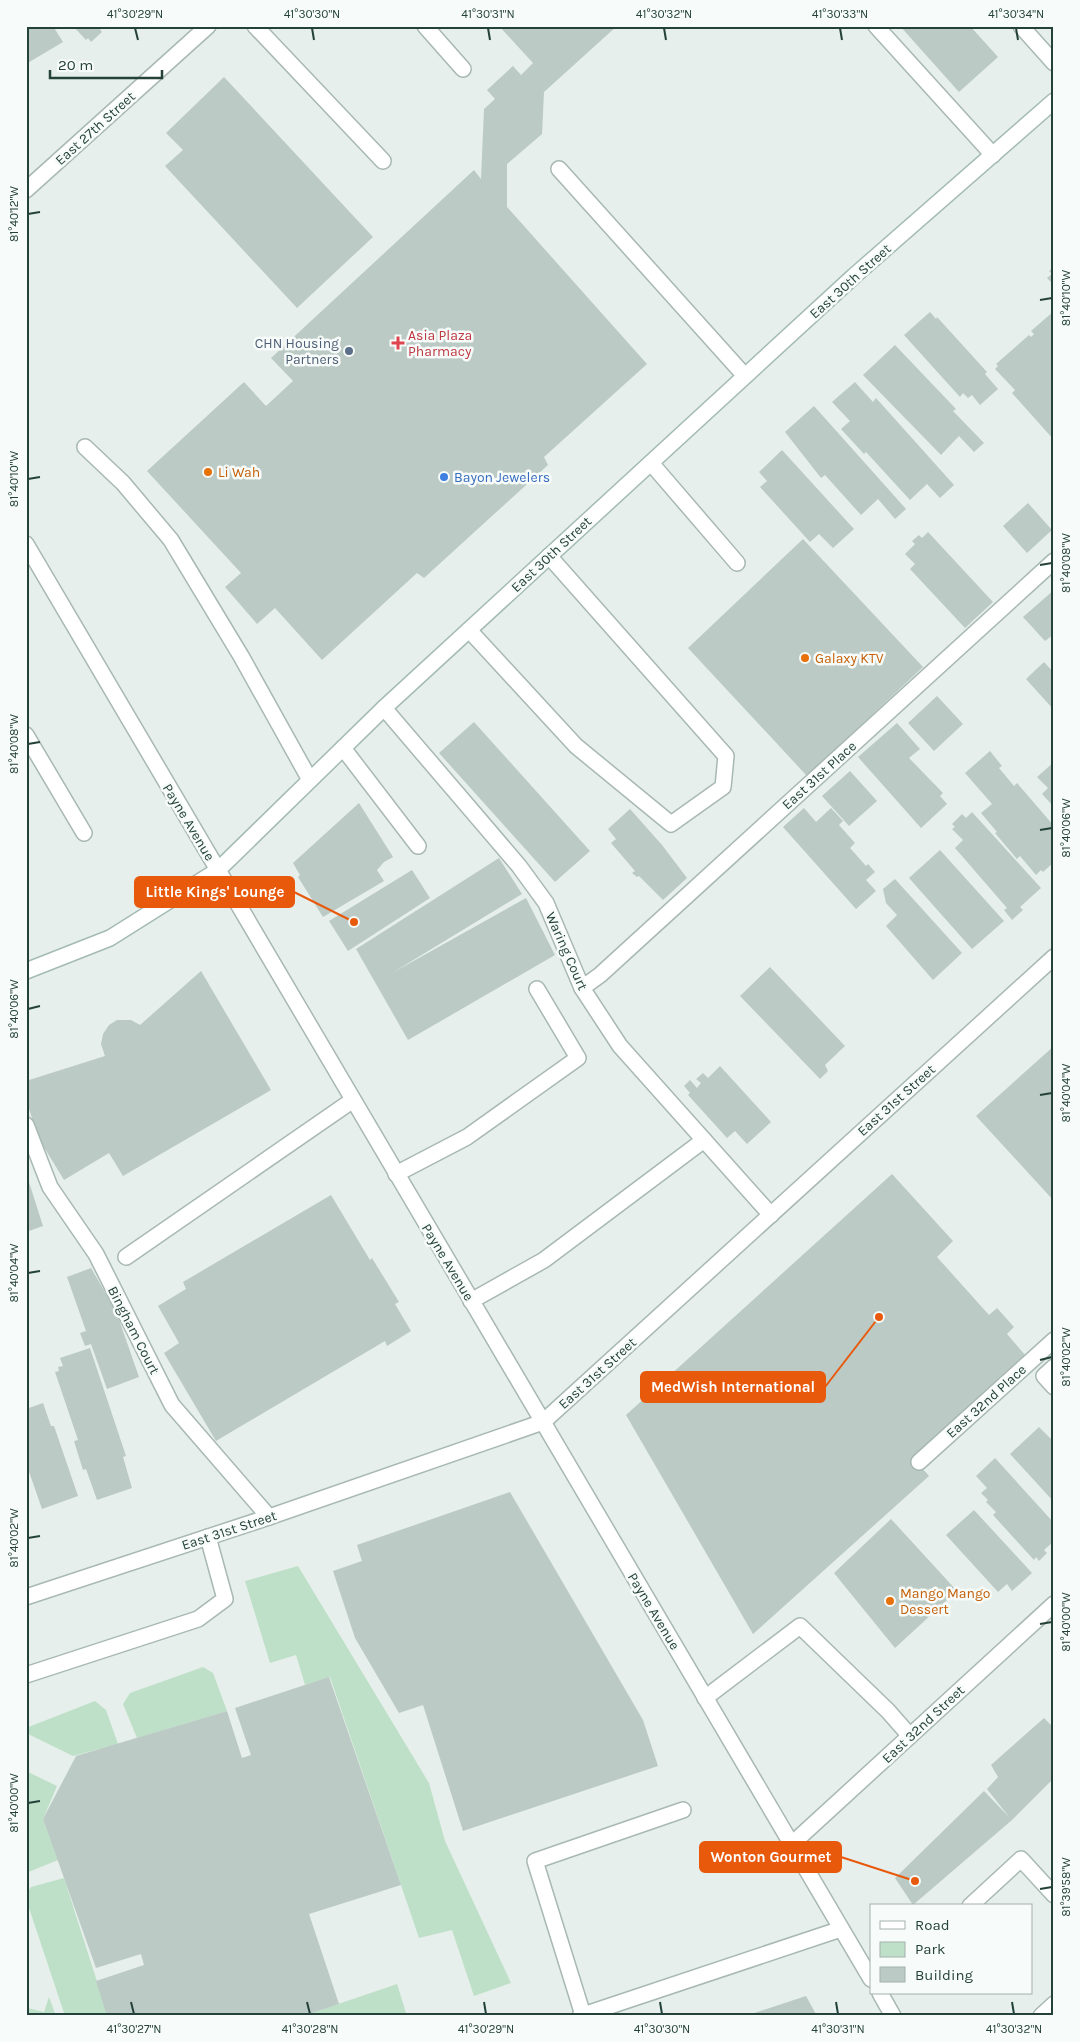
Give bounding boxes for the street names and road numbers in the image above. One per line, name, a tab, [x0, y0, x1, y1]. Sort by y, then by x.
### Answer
street label: East 27th Street	[52, 88, 139, 169]
street label: East 30th Street	[806, 240, 895, 322]
street label: East 30th Street	[508, 513, 595, 596]
street label: East 31st Place	[779, 738, 860, 813]
street label: Payne Avenue	[159, 781, 218, 864]
street label: Waring Court	[542, 909, 591, 993]
street label: East 31st Street	[854, 1061, 939, 1140]
street label: Payne Avenue	[418, 1221, 477, 1304]
street label: Bingham Court	[104, 1283, 163, 1377]
street label: East 31st Street	[555, 1334, 640, 1413]
street label: East 32nd Place	[943, 1361, 1030, 1442]
street label: East 31st Street	[180, 1507, 279, 1554]
street label: Payne Avenue	[624, 1570, 683, 1653]
street label: East 32nd Street	[879, 1682, 968, 1767]

